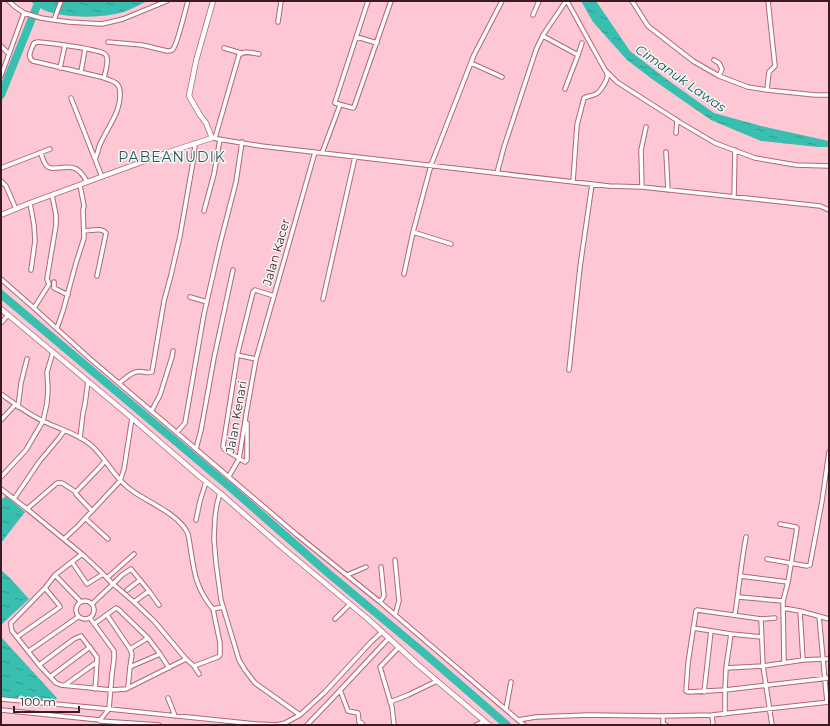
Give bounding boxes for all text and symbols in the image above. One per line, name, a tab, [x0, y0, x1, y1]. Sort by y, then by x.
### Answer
water label: Cimanuk Lawas	[633, 41, 730, 116]
district label: PABEANUDIK	[118, 148, 226, 166]
street label: Jalan Kacer	[259, 217, 293, 288]
street label: Jalan Kenari	[222, 380, 250, 455]
scale bar	[14, 688, 79, 714]
text: 100 m	[20, 694, 56, 709]

